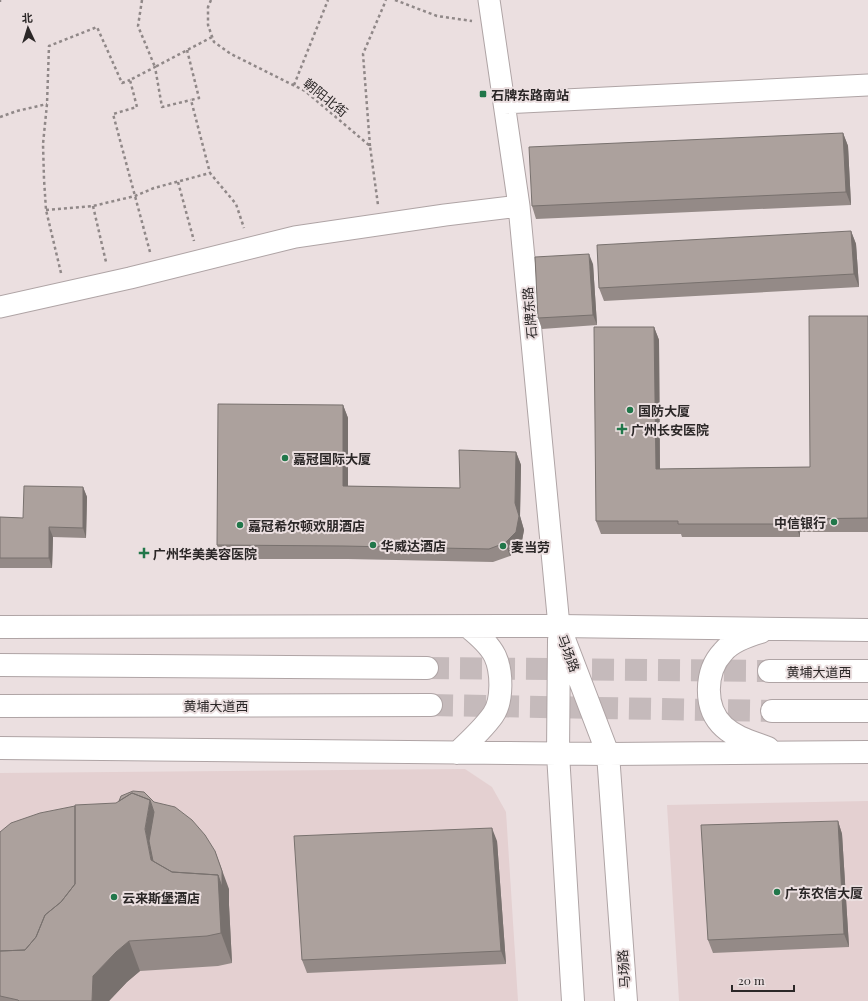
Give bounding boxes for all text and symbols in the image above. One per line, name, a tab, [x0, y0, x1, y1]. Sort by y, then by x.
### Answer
north arrow	[8, 8, 48, 48]
text: 北	[21, 10, 33, 25]
street label: 朝阳北街	[300, 74, 352, 120]
place label: 石牌东路南站	[491, 86, 569, 103]
marker: 石牌东路南站	[478, 89, 488, 99]
street label: 石牌东路	[518, 286, 540, 340]
place label: 国防大厦	[638, 402, 690, 419]
marker: 国防大厦	[625, 405, 635, 415]
place label: 广州长安医院	[631, 421, 709, 438]
marker: 广州长安医院	[616, 423, 628, 435]
place label: 嘉冠国际大厦	[293, 450, 371, 467]
marker: 嘉冠国际大厦	[280, 453, 290, 463]
place label: 中信银行	[774, 514, 826, 531]
place label: 嘉冠希尔顿欢朋酒店	[248, 517, 365, 534]
marker: 中信银行	[829, 517, 839, 527]
marker: 嘉冠希尔顿欢朋酒店	[235, 520, 245, 530]
place label: 华威达酒店	[381, 537, 446, 554]
place label: 麦当劳	[511, 538, 550, 555]
marker: 华威达酒店	[368, 540, 378, 550]
marker: 麦当劳	[498, 541, 508, 551]
place label: 广州华美美容医院	[153, 545, 257, 562]
marker: 广州华美美容医院	[138, 547, 150, 559]
street label: 马场路	[554, 632, 584, 674]
street label: 黄埔大道西	[786, 663, 852, 680]
street label: 黄埔大道西	[183, 697, 249, 714]
place label: 广东农信大厦	[785, 884, 863, 901]
marker: 广东农信大厦	[772, 887, 782, 897]
place label: 云来斯堡酒店	[122, 889, 200, 906]
marker: 云来斯堡酒店	[109, 892, 119, 902]
street label: 马场路	[613, 949, 633, 989]
scale bar	[732, 967, 794, 993]
text: 20 m	[738, 972, 765, 988]

